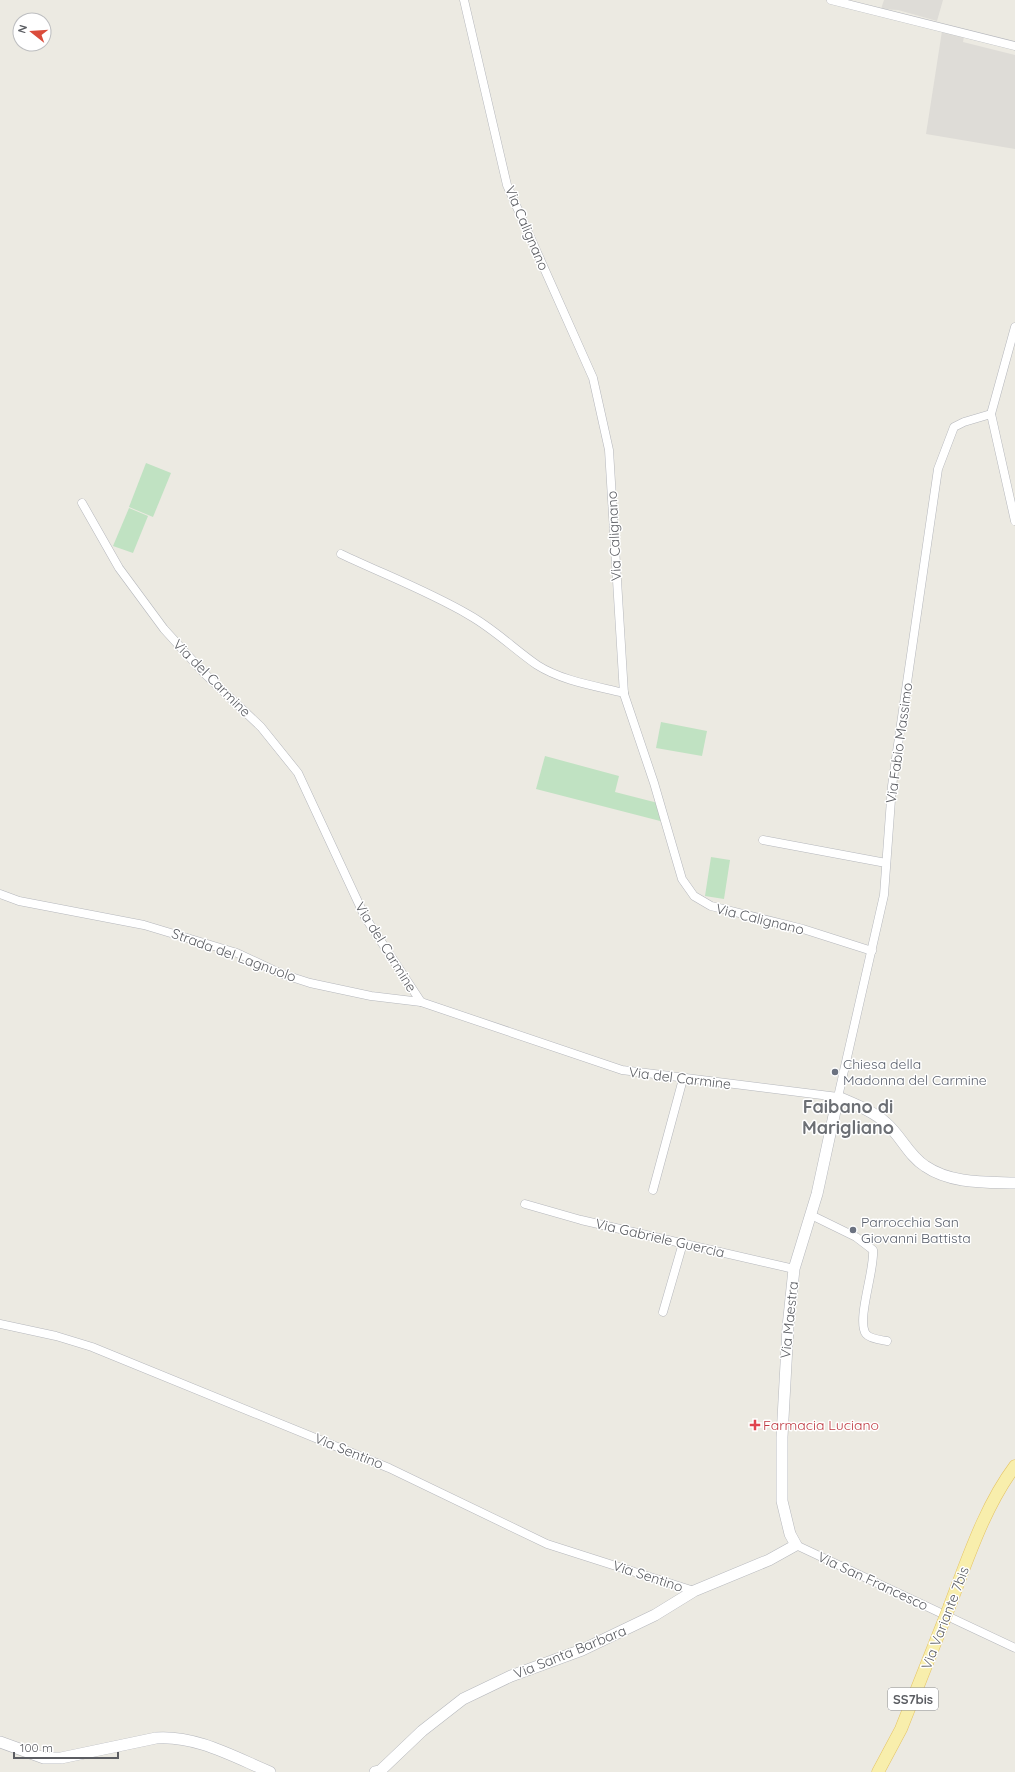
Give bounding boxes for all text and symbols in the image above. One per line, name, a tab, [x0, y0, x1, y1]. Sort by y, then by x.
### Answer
north arrow	[12, 12, 52, 52]
text: N	[15, 23, 30, 35]
street label: Via Calignano	[501, 183, 553, 273]
street label: Via Calignano	[603, 490, 625, 582]
street label: Via del Carmine	[169, 635, 255, 721]
street label: Via Fabio Massimo	[882, 681, 916, 805]
street label: Via del Carmine	[351, 899, 421, 995]
street label: Via Calignano	[714, 899, 806, 939]
street label: Strada del Lagnuolo	[169, 924, 299, 986]
place label: Chiesa della Madonna del Carmine	[843, 1055, 987, 1089]
street label: Via del Carmine	[628, 1063, 732, 1093]
marker: Chiesa della Madonna del Carmine	[830, 1067, 840, 1077]
district label: Faibano di Marigliano	[802, 1095, 894, 1139]
place label: Parrocchia San Giovanni Battista	[861, 1213, 971, 1247]
street label: Via Gabriele Guercia	[594, 1214, 726, 1262]
marker: Parrocchia San Giovanni Battista	[848, 1225, 858, 1235]
street label: Via Maestra	[776, 1280, 802, 1360]
place label: Farmacia Luciano	[763, 1416, 879, 1434]
marker: Farmacia Luciano	[750, 1420, 760, 1430]
street label: Via Sentino	[312, 1429, 386, 1473]
street label: Via San Francesco	[815, 1548, 931, 1614]
street label: Via Sentino	[611, 1556, 685, 1596]
street label: Via Variante 7bis	[917, 1564, 973, 1672]
street label: Via Santa Barbara	[511, 1621, 629, 1683]
road number: SS7bis	[888, 1688, 938, 1710]
scale bar	[14, 1734, 118, 1760]
text: 100 m	[20, 1740, 53, 1755]

